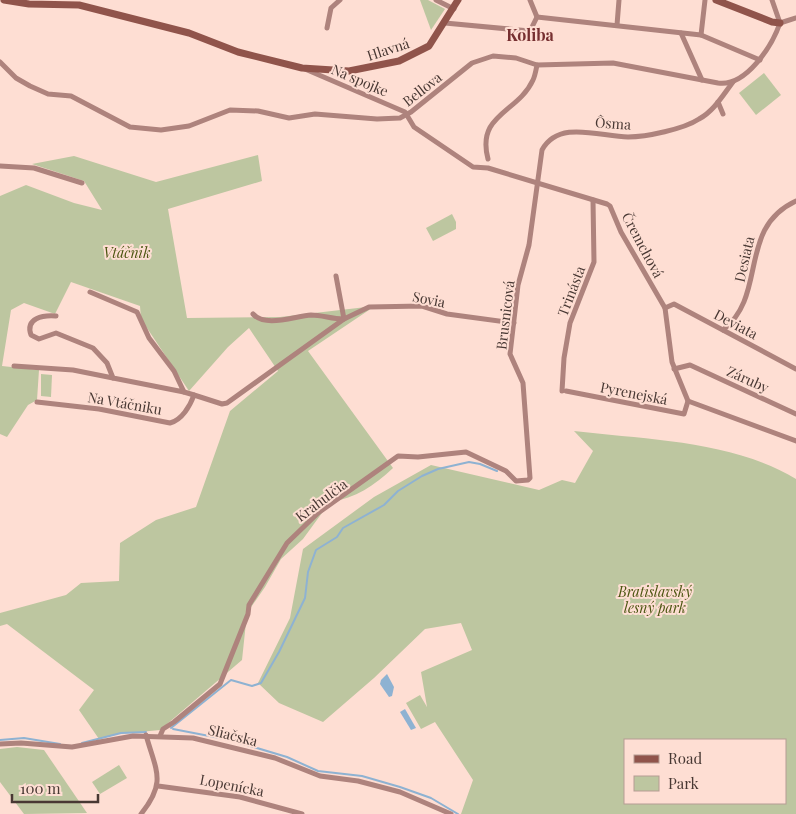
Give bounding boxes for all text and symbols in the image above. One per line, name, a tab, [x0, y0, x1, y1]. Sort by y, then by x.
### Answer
district label: Koliba	[506, 24, 555, 45]
street label: Hlavná	[364, 33, 412, 65]
street label: Na spojke	[329, 60, 391, 100]
street label: Bellova	[398, 68, 446, 110]
street label: Ôsma	[594, 112, 632, 134]
street label: Čremchová	[618, 209, 668, 281]
street label: Desiata	[730, 234, 758, 284]
park label: Vtáčnik	[103, 243, 151, 262]
street label: Trinásta	[553, 263, 589, 319]
street label: Brusnicová	[491, 279, 519, 351]
street label: Sovia	[411, 287, 447, 311]
street label: Deviata	[711, 305, 761, 343]
street label: Záruby	[724, 361, 772, 397]
street label: Pyrenejská	[599, 377, 669, 409]
street label: Na Vtáčniku	[86, 387, 164, 419]
street label: Krahulčia	[291, 474, 351, 526]
park label: Bratislavský lesný park	[617, 582, 692, 617]
street label: Sliačska	[206, 720, 260, 750]
legend	[624, 739, 786, 804]
text: Road	[668, 748, 702, 768]
street label: Lopenícka	[198, 769, 266, 801]
scale bar	[12, 772, 99, 804]
text: Park	[668, 773, 700, 793]
text: 100 m	[20, 778, 61, 798]

